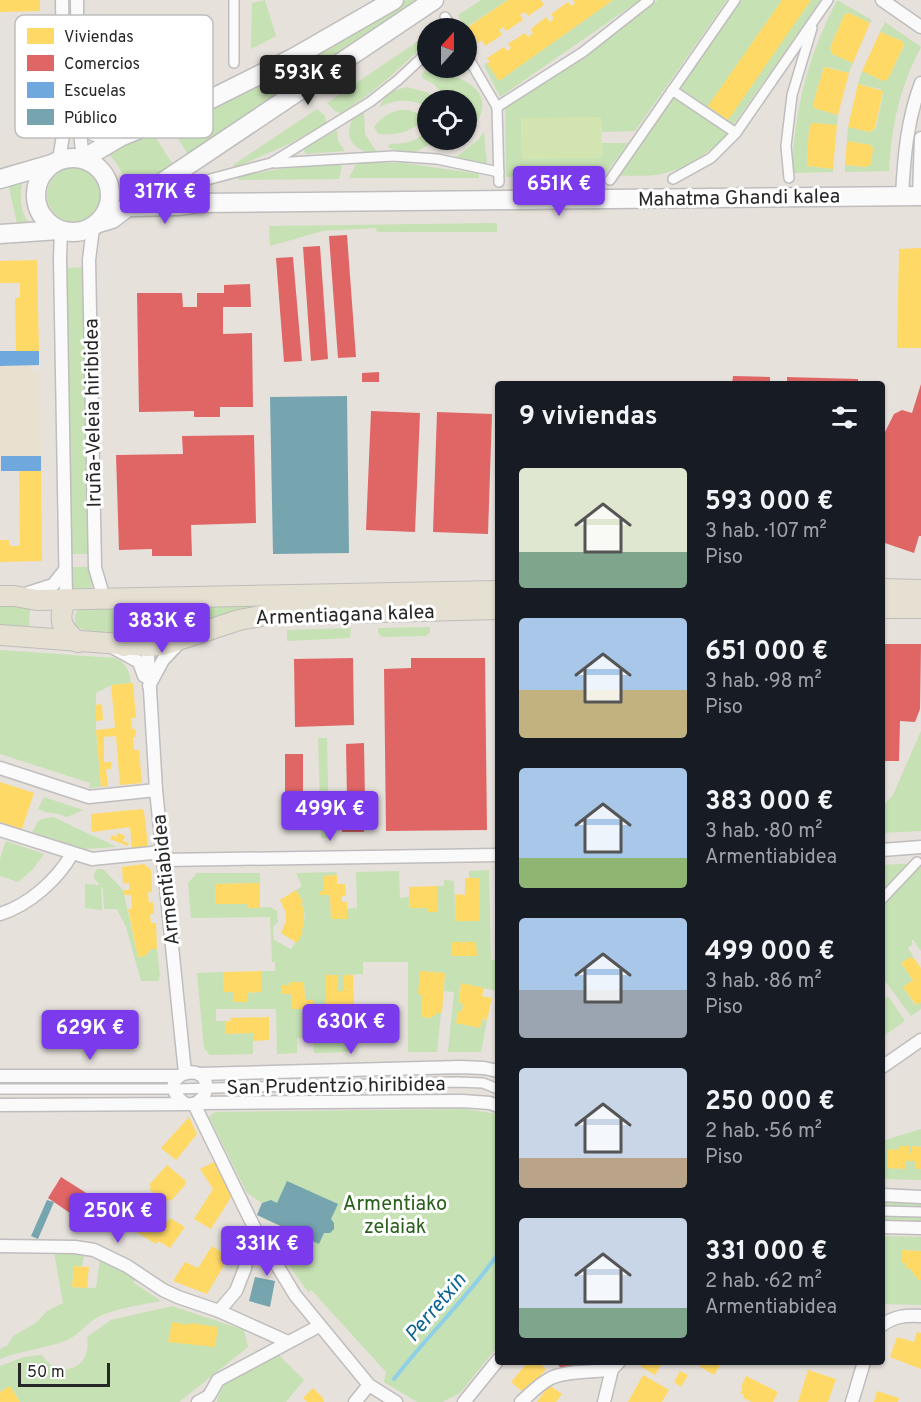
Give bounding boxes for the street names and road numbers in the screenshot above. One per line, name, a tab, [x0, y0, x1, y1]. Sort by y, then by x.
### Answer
street label: Mahatma Ghandi kalea	[638, 184, 840, 214]
street label: Iruña-Veleia hiribidea	[79, 318, 109, 508]
street label: Armentiagana kalea	[255, 600, 435, 632]
street label: Armentiabidea	[147, 813, 187, 947]
street label: San Prudentzio hiribidea	[226, 1072, 446, 1102]

